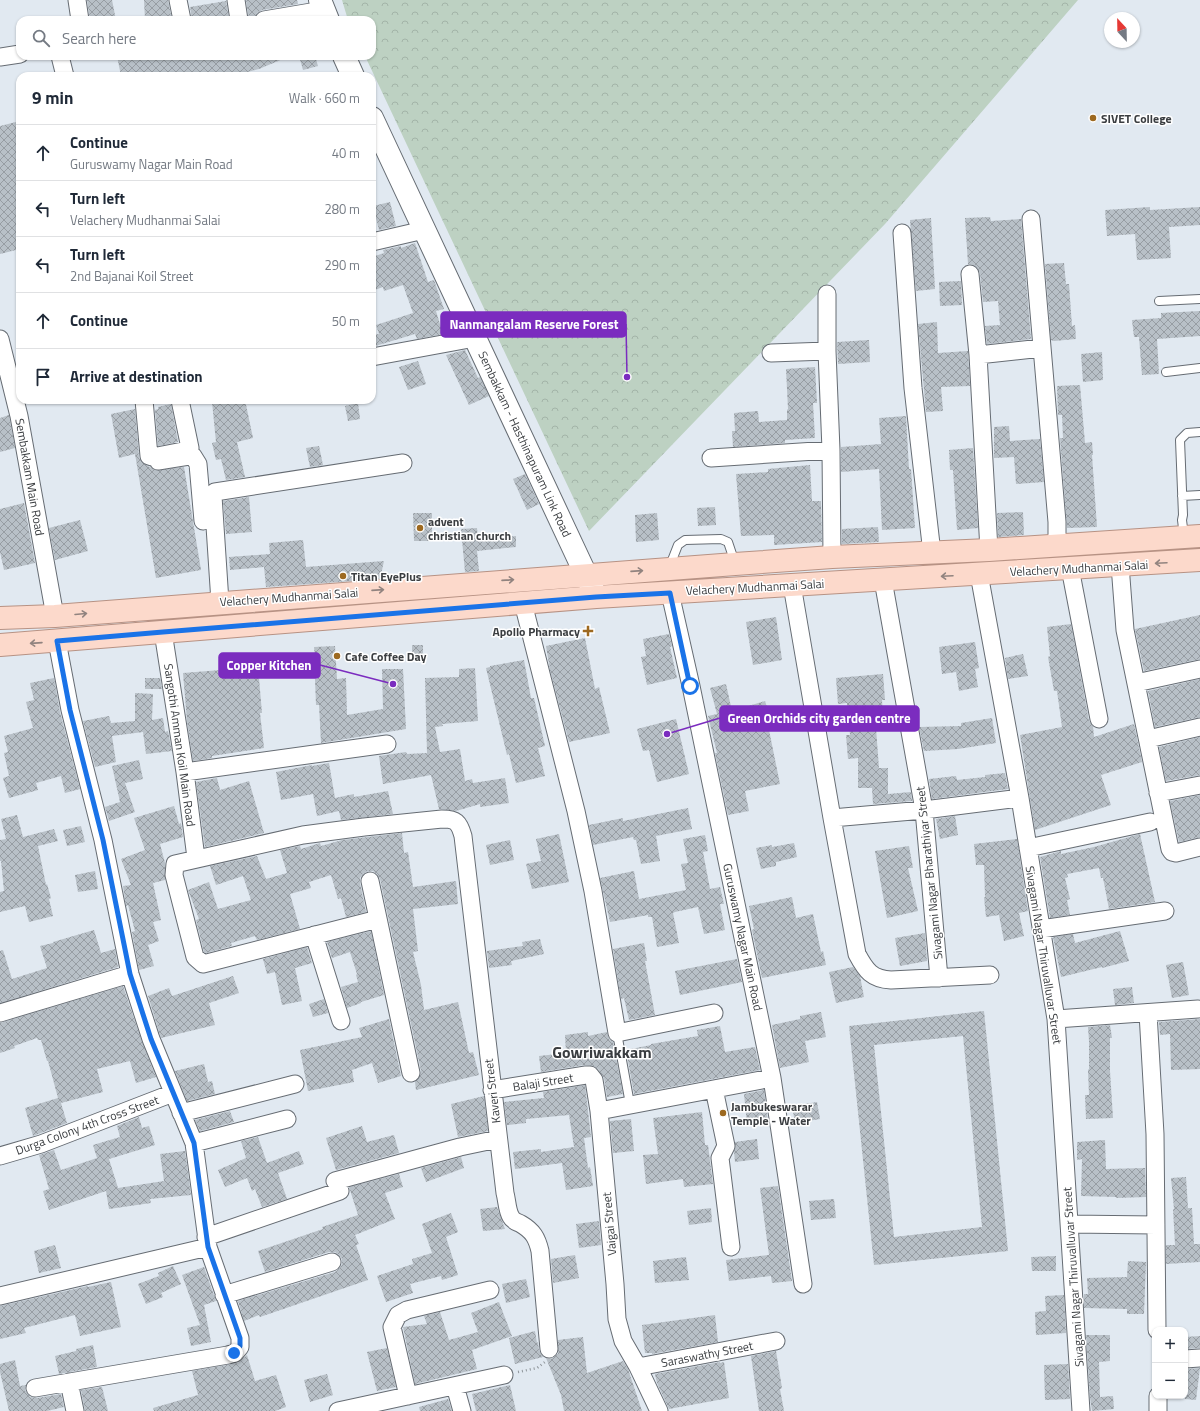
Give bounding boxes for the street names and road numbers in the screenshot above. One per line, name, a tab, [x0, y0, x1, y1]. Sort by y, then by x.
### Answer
street label: Sembakkam - Hasthinapuram Link Road	[473, 348, 577, 540]
street label: Sembakkam Main Road	[10, 417, 50, 537]
street label: Velachery Mudhanmai Salai	[1009, 555, 1149, 581]
street label: Velachery Mudhanmai Salai	[685, 574, 825, 600]
street label: Velachery Mudhanmai Salai	[219, 583, 359, 611]
street label: Sangothi Amman Koil Main Road	[159, 662, 201, 828]
street label: Sivagami Nagar Bharathiyar Street	[910, 785, 948, 961]
street label: Guruswamy Nagar Main Road	[718, 862, 768, 1012]
street label: Sivagami Nagar Thiruvalluvar Street	[1021, 864, 1068, 1046]
street label: Kaveri Street	[479, 1057, 505, 1124]
street label: Balaji Street	[511, 1068, 575, 1096]
street label: Durga Colony 4th Cross Street	[13, 1090, 162, 1160]
street label: Sivagami Nagar Thiruvalluvar Street	[1057, 1186, 1089, 1368]
street label: Vaigai Street	[597, 1191, 621, 1257]
street label: Saraswathy Street	[659, 1336, 755, 1372]

